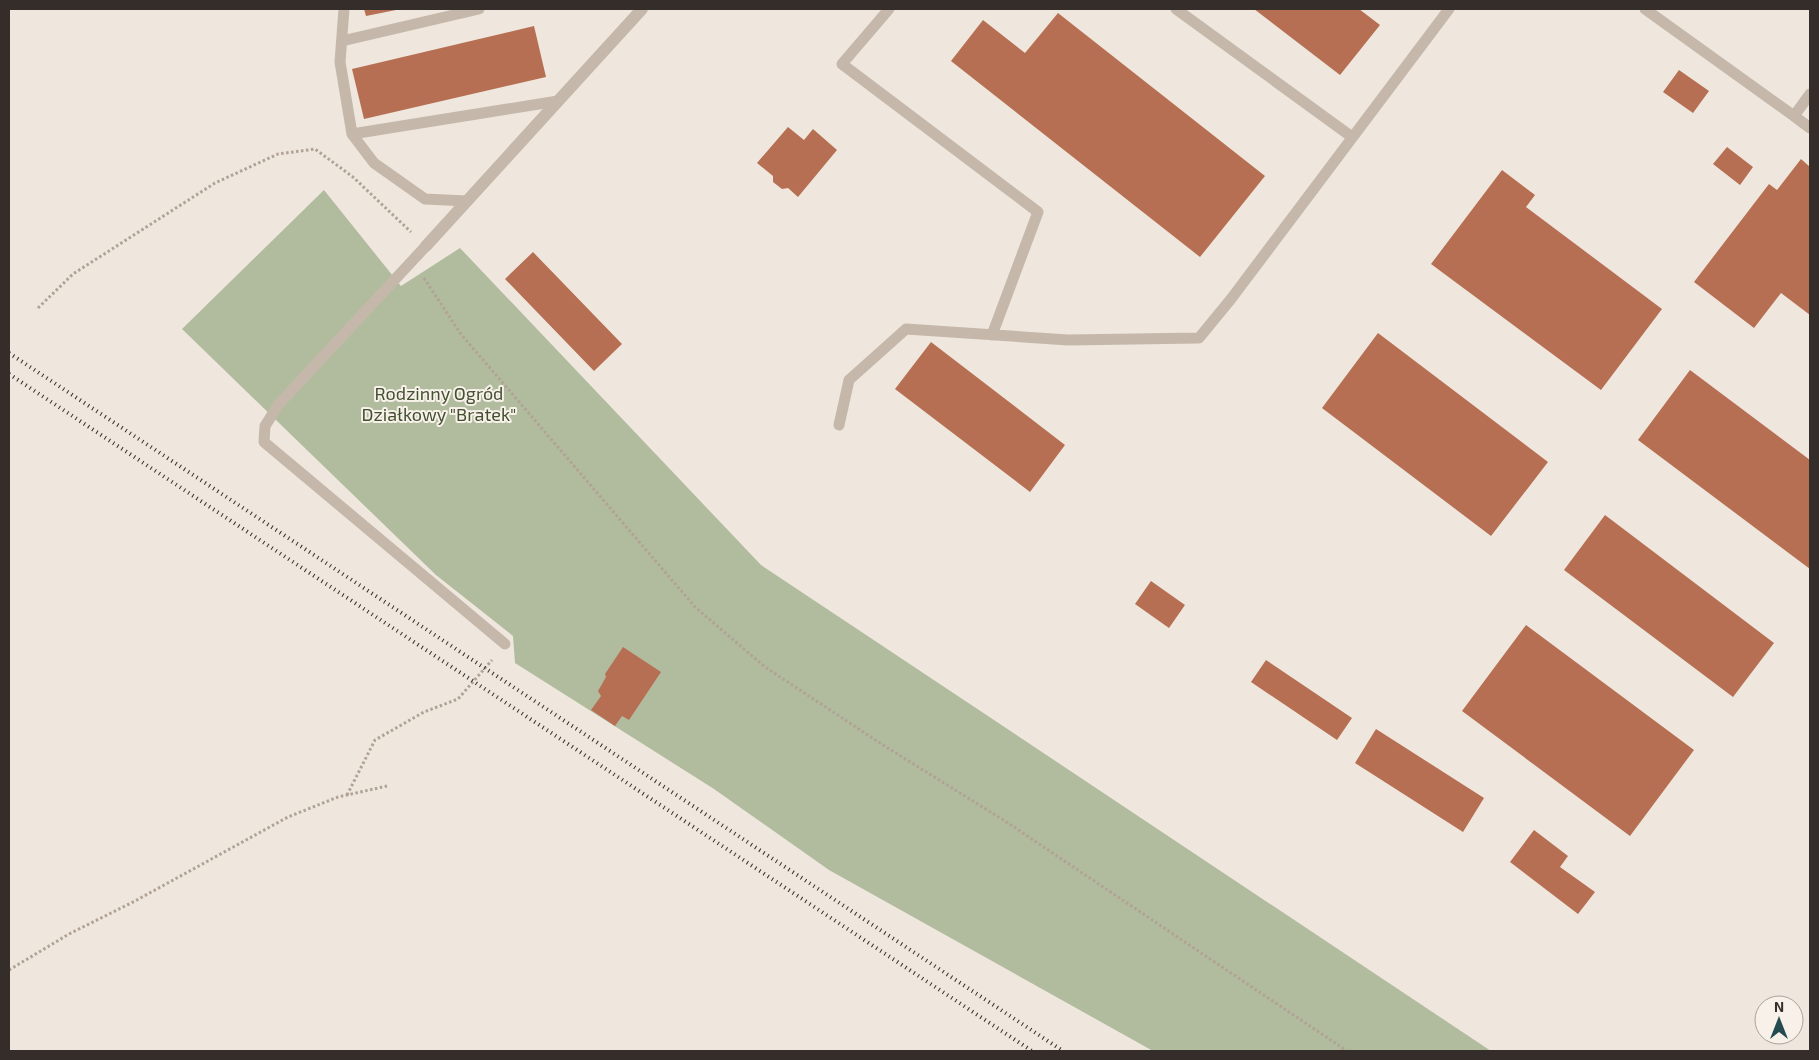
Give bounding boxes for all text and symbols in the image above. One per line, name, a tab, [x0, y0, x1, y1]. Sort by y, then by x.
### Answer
park label: Rodzinny Ogród Działkowy "Bratek"	[362, 382, 516, 425]
north arrow	[1754, 995, 1804, 1045]
text: N	[1774, 998, 1784, 1015]

